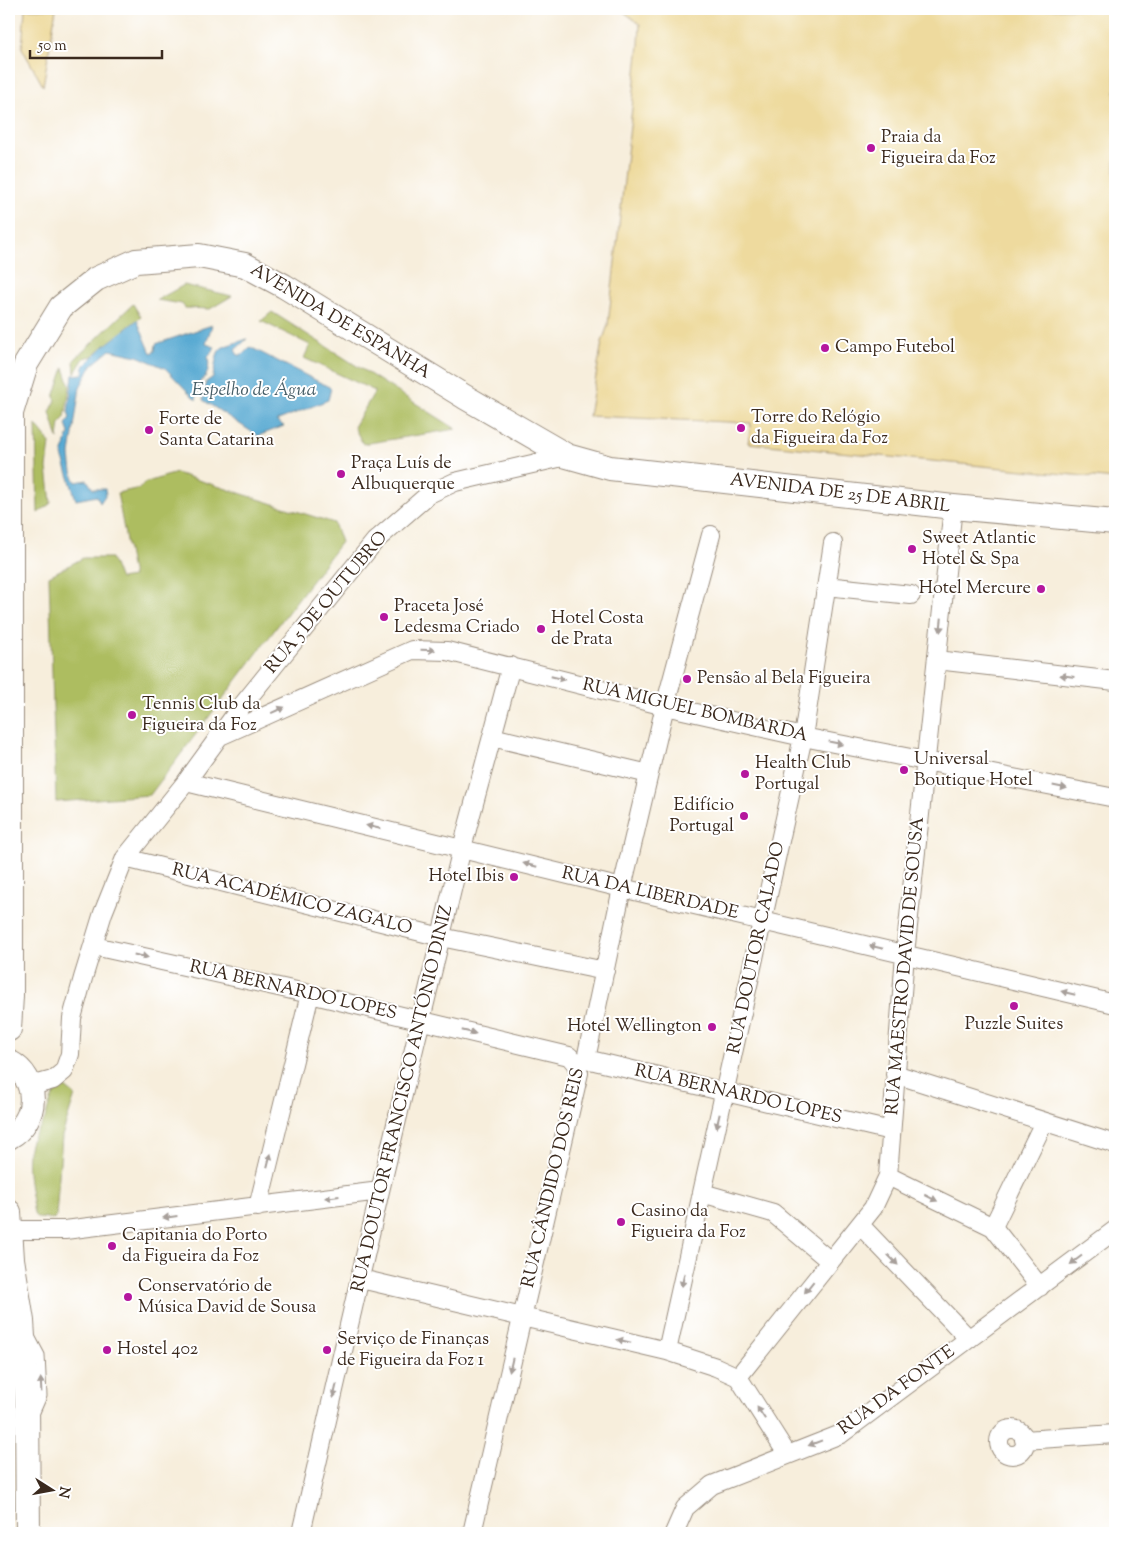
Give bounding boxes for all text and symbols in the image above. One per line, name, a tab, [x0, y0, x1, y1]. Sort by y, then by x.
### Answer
scale bar	[30, 28, 162, 60]
text: 50 m	[37, 36, 67, 57]
place label: Praia da Figueira da Foz	[881, 125, 996, 172]
marker: Praia da Figueira da Foz	[865, 142, 877, 154]
street label: AVENIDA DE ESPANHA	[245, 258, 436, 387]
place label: Campo Futebol	[835, 335, 955, 361]
marker: Campo Futebol	[819, 342, 831, 354]
water label: Espelho de Água	[192, 377, 317, 404]
place label: Torre do Relógio da Figueira da Foz	[751, 405, 888, 452]
place label: Forte de Santa Catarina	[159, 407, 274, 454]
marker: Torre do Relógio da Figueira da Foz	[735, 422, 747, 434]
marker: Forte de Santa Catarina	[143, 424, 155, 436]
place label: Praça Luís de Albuquerque	[351, 451, 455, 498]
marker: Praça Luís de Albuquerque	[335, 468, 347, 480]
street label: AVENIDA DE 25 DE ABRIL	[728, 468, 952, 520]
street label: RUA 5 DE OUTUBRO	[259, 526, 395, 680]
place label: Sweet Atlantic Hotel & Spa	[922, 526, 1036, 573]
marker: Sweet Atlantic Hotel & Spa	[906, 543, 918, 555]
place label: Hotel Mercure	[919, 576, 1031, 602]
marker: Hotel Mercure	[1035, 583, 1047, 595]
place label: Praceta José Ledesma Criado	[394, 594, 520, 641]
place label: Hotel Costa de Prata	[551, 606, 644, 653]
marker: Praceta José Ledesma Criado	[378, 611, 390, 623]
one-way arrow	[937, 617, 945, 633]
marker: Hotel Costa de Prata	[535, 623, 547, 635]
one-way arrow	[420, 647, 436, 655]
place label: Pensão al Bela Figueira	[697, 666, 870, 692]
one-way arrow	[1059, 671, 1075, 679]
street label: RUA MIGUEL BOMBARDA	[580, 672, 811, 750]
marker: Pensão al Bela Figueira	[681, 673, 693, 685]
one-way arrow	[551, 674, 566, 682]
place label: Tennis Club da Figueira da Foz	[142, 692, 260, 739]
one-way arrow	[271, 705, 285, 713]
marker: Tennis Club da Figueira da Foz	[126, 709, 138, 721]
one-way arrow	[828, 740, 844, 748]
place label: Universal Boutique Hotel	[914, 747, 1033, 794]
place label: Health Club Portugal	[755, 751, 851, 798]
marker: Universal Boutique Hotel	[898, 764, 910, 776]
marker: Health Club Portugal	[739, 768, 751, 780]
one-way arrow	[1052, 784, 1068, 792]
place label: Edifício Portugal	[669, 793, 734, 840]
marker: Edifício Portugal	[738, 810, 750, 822]
street label: RUA MAESTRO DAVID DE SOUSA	[880, 815, 932, 1116]
one-way arrow	[365, 823, 380, 831]
street label: RUA DOUTOR CALADO	[722, 839, 792, 1057]
street label: RUA ACADÉMICO ZAGALO	[169, 858, 415, 942]
one-way arrow	[523, 861, 538, 869]
street label: RUA DA LIBERDADE	[559, 861, 741, 927]
place label: Hotel Ibis	[428, 864, 504, 890]
marker: Hotel Ibis	[508, 871, 520, 883]
street label: RUA DOUTOR FRANCISCO ANTÓNIO DINIZ	[345, 903, 460, 1295]
one-way arrow	[868, 943, 883, 951]
one-way arrow	[134, 953, 150, 961]
street label: RUA BERNARDO LOPES	[187, 954, 399, 1028]
one-way arrow	[1060, 989, 1075, 997]
marker: Puzzle Suites	[1008, 1000, 1020, 1012]
place label: Puzzle Suites	[965, 1012, 1063, 1038]
place label: Hotel Wellington	[567, 1014, 702, 1040]
marker: Hotel Wellington	[706, 1021, 718, 1033]
one-way arrow	[461, 1028, 476, 1036]
street label: RUA BERNARDO LOPES	[632, 1058, 844, 1132]
street label: RUA CÂNDIDO DOS REIS	[515, 1065, 592, 1290]
one-way arrow	[714, 1114, 722, 1129]
one-way arrow	[266, 1152, 274, 1167]
one-way arrow	[323, 1193, 339, 1201]
one-way arrow	[924, 1194, 938, 1202]
place label: Casino da Figueira da Foz	[631, 1199, 746, 1246]
one-way arrow	[162, 1214, 178, 1222]
marker: Casino da Figueira da Foz	[615, 1216, 627, 1228]
place label: Capitania do Porto da Figueira da Foz	[122, 1223, 268, 1270]
marker: Capitania do Porto da Figueira da Foz	[106, 1240, 118, 1252]
one-way arrow	[887, 1254, 899, 1266]
one-way arrow	[1070, 1254, 1083, 1265]
one-way arrow	[679, 1273, 687, 1288]
place label: Conservatório de Música David de Sousa	[138, 1274, 316, 1321]
one-way arrow	[804, 1280, 815, 1293]
marker: Conservatório de Música David de Sousa	[122, 1291, 134, 1303]
place label: Serviço de Finanças de Figueira da Foz 1	[337, 1327, 489, 1374]
place label: Hostel 402	[117, 1337, 199, 1363]
one-way arrow	[617, 1337, 632, 1345]
street label: RUA DA FONTE	[833, 1340, 961, 1442]
marker: Hostel 402	[101, 1344, 113, 1356]
marker: Serviço de Finanças de Figueira da Foz 1	[321, 1344, 333, 1356]
one-way arrow	[507, 1357, 515, 1372]
one-way arrow	[37, 1376, 45, 1392]
one-way arrow	[331, 1384, 339, 1399]
one-way arrow	[756, 1406, 765, 1420]
one-way arrow	[808, 1440, 823, 1448]
north arrow	[28, 1464, 78, 1514]
text: N	[52, 1485, 74, 1499]

